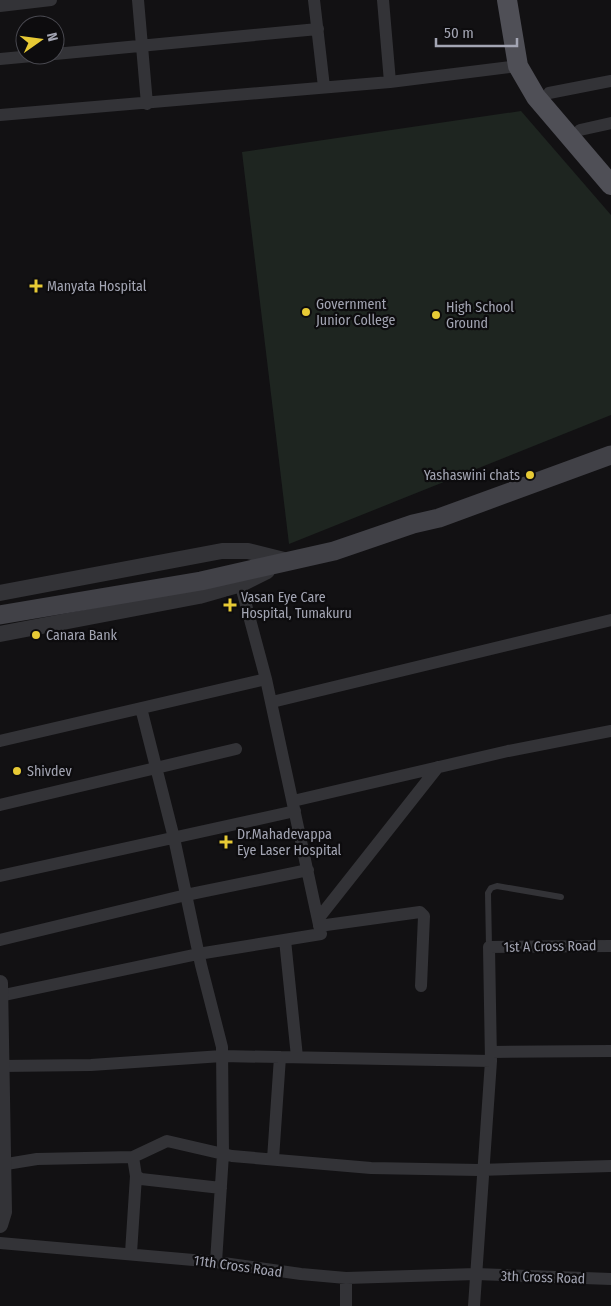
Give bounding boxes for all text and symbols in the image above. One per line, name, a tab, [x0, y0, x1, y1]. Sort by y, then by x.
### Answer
north arrow	[15, 15, 65, 65]
scale bar	[436, 15, 517, 47]
text: 50 m	[444, 24, 474, 42]
text: N	[43, 31, 61, 43]
place label: Manyata Hospital	[47, 278, 147, 295]
marker: Manyata Hospital	[29, 279, 43, 293]
place label: Government Junior College	[316, 296, 395, 329]
place label: High School Ground	[446, 299, 514, 332]
marker: Government Junior College	[300, 306, 312, 318]
marker: High School Ground	[430, 309, 442, 321]
place label: Yashaswini chats	[424, 467, 520, 484]
marker: Yashaswini chats	[524, 469, 536, 481]
place label: Vasan Eye Care Hospital, Tumakuru	[241, 589, 352, 622]
marker: Vasan Eye Care Hospital, Tumakuru	[223, 598, 237, 612]
place label: Canara Bank	[46, 627, 118, 644]
marker: Canara Bank	[30, 629, 42, 641]
place label: Shivdev	[27, 763, 72, 780]
marker: Shivdev	[11, 765, 23, 777]
place label: Dr.Mahadevappa Eye Laser Hospital	[237, 826, 342, 859]
marker: Dr.Mahadevappa Eye Laser Hospital	[219, 835, 233, 849]
street label: 1st A Cross Road	[503, 937, 597, 956]
street label: 11th Cross Road	[193, 1252, 283, 1281]
street label: 3th Cross Road	[500, 1268, 585, 1287]

